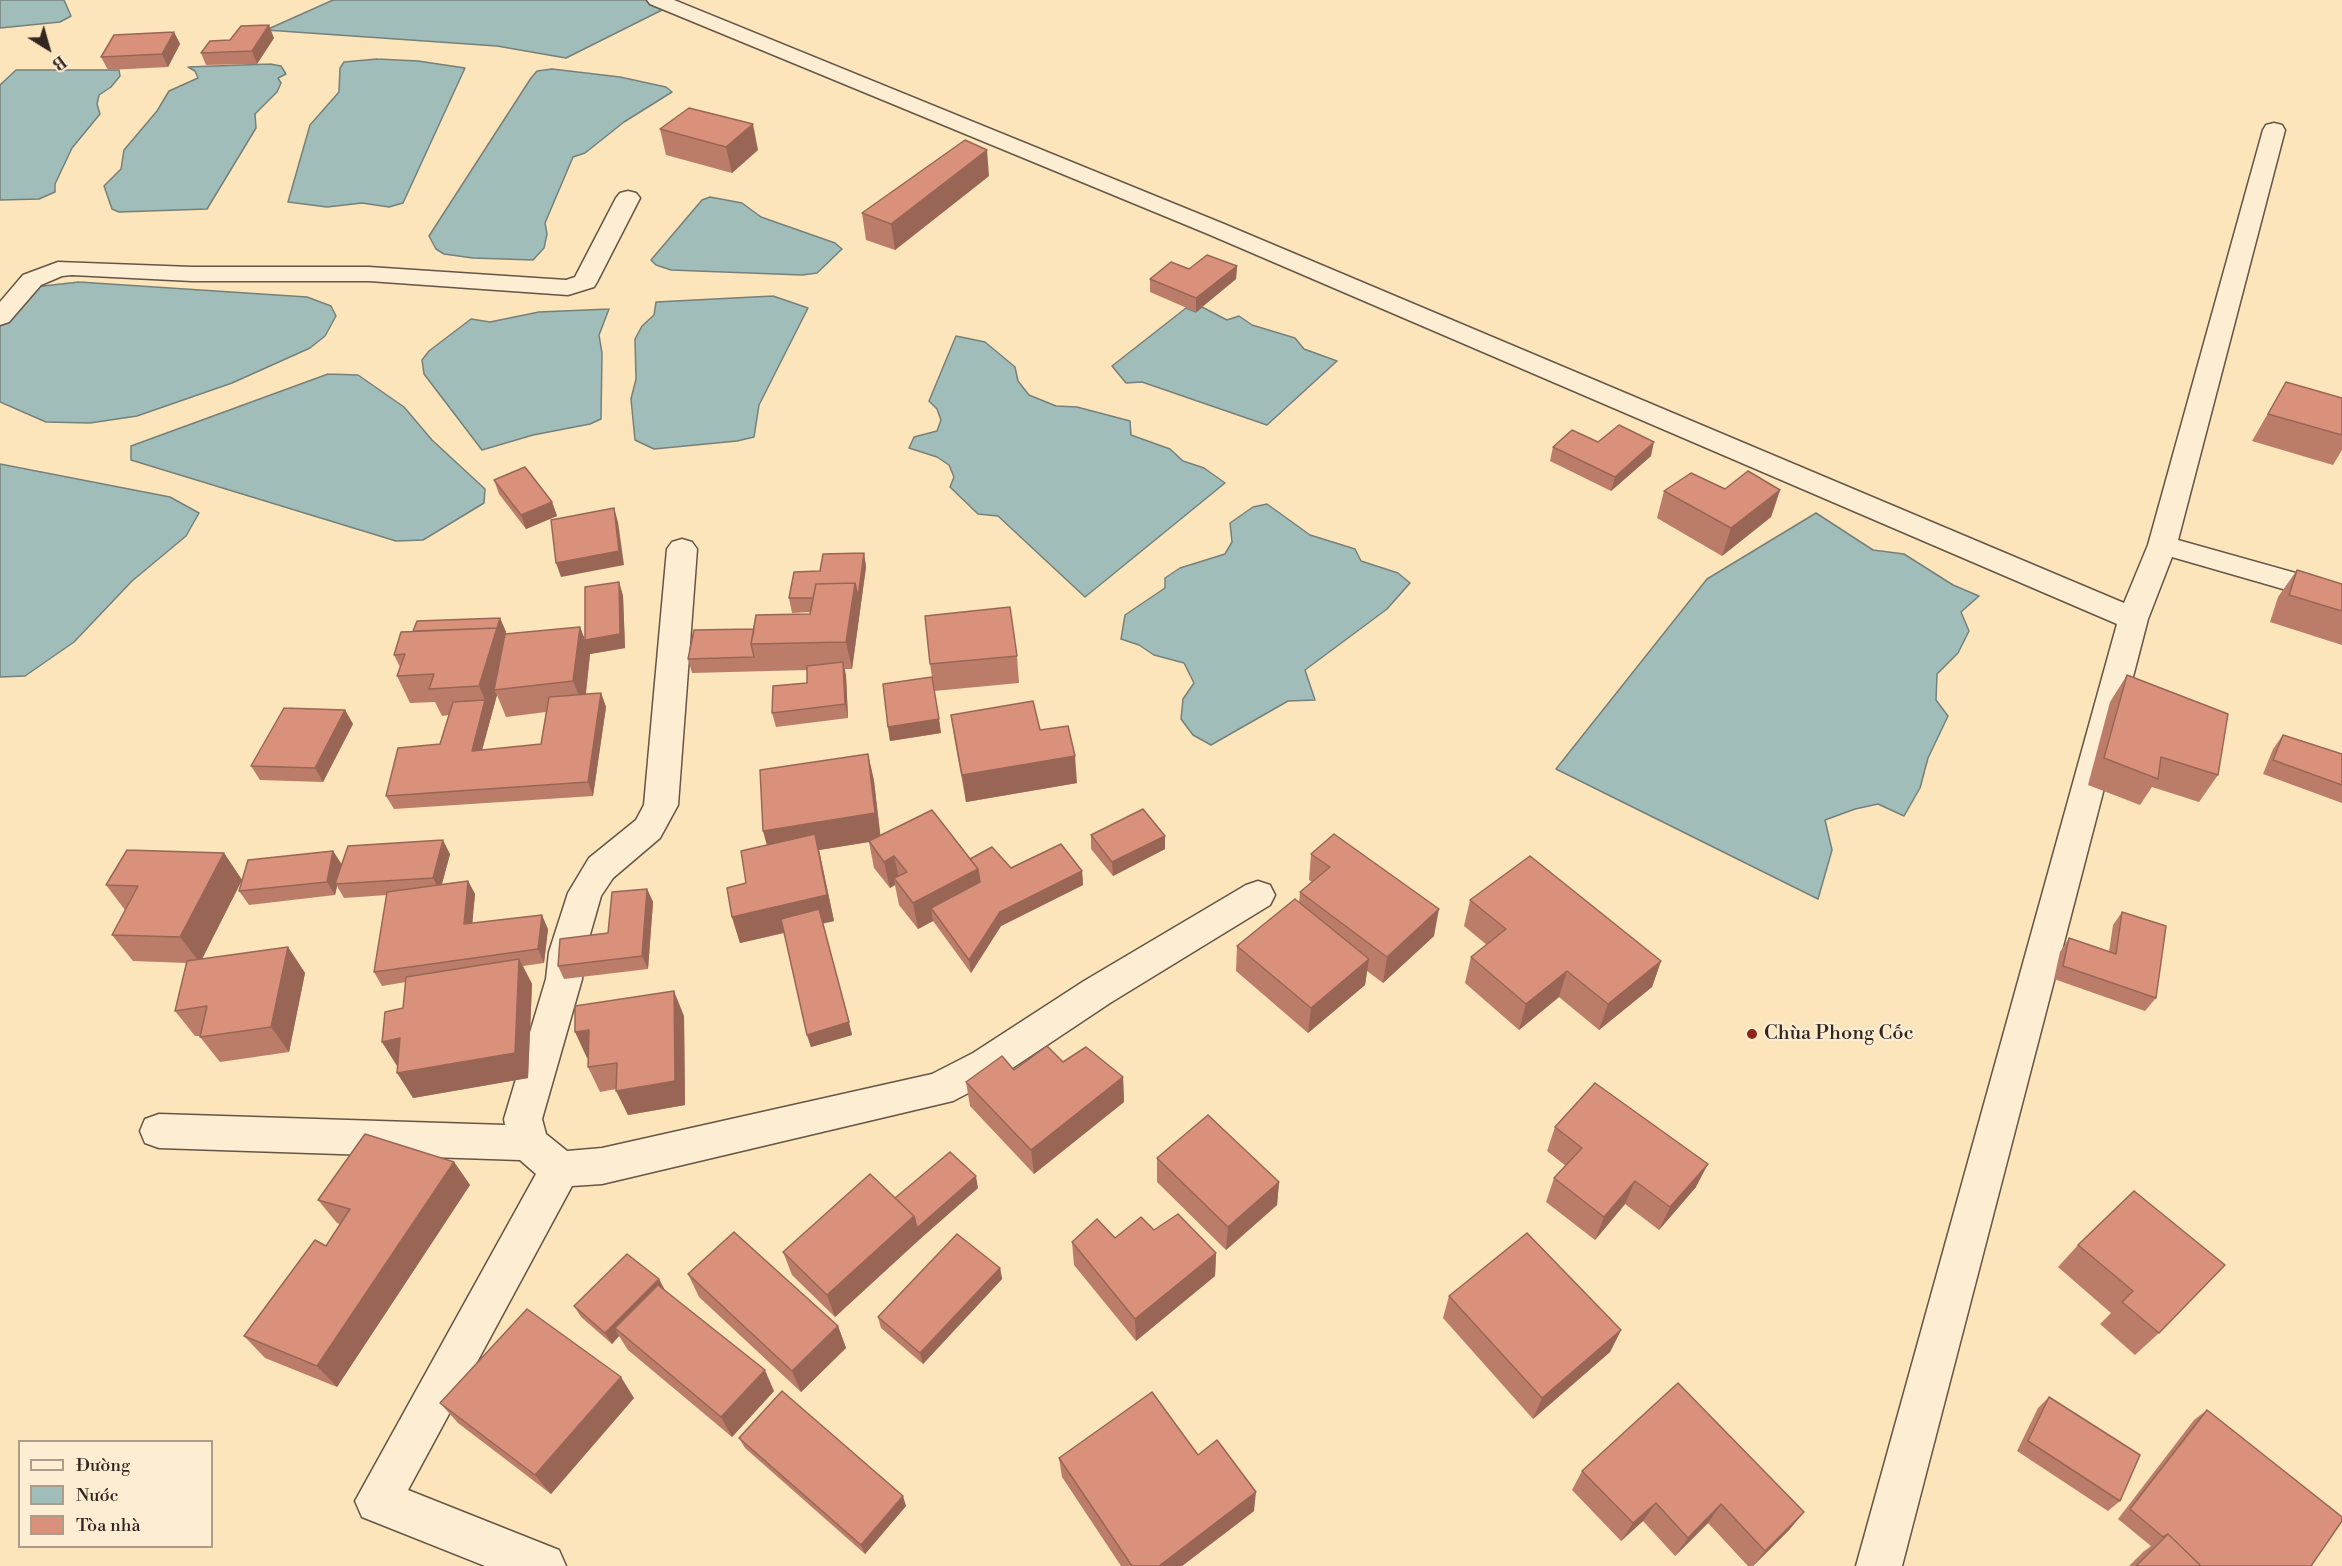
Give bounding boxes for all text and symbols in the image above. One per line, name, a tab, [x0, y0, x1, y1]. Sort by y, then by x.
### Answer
north arrow	[18, 18, 78, 78]
text: B	[48, 51, 70, 74]
place label: Chùa Phong Cốc	[1764, 1022, 1914, 1046]
marker: Chùa Phong Cốc	[1745, 1027, 1759, 1041]
legend	[18, 1440, 213, 1548]
text: Đường	[76, 1454, 130, 1477]
text: Nước	[76, 1484, 119, 1507]
text: Tòa nhà	[76, 1514, 141, 1537]

